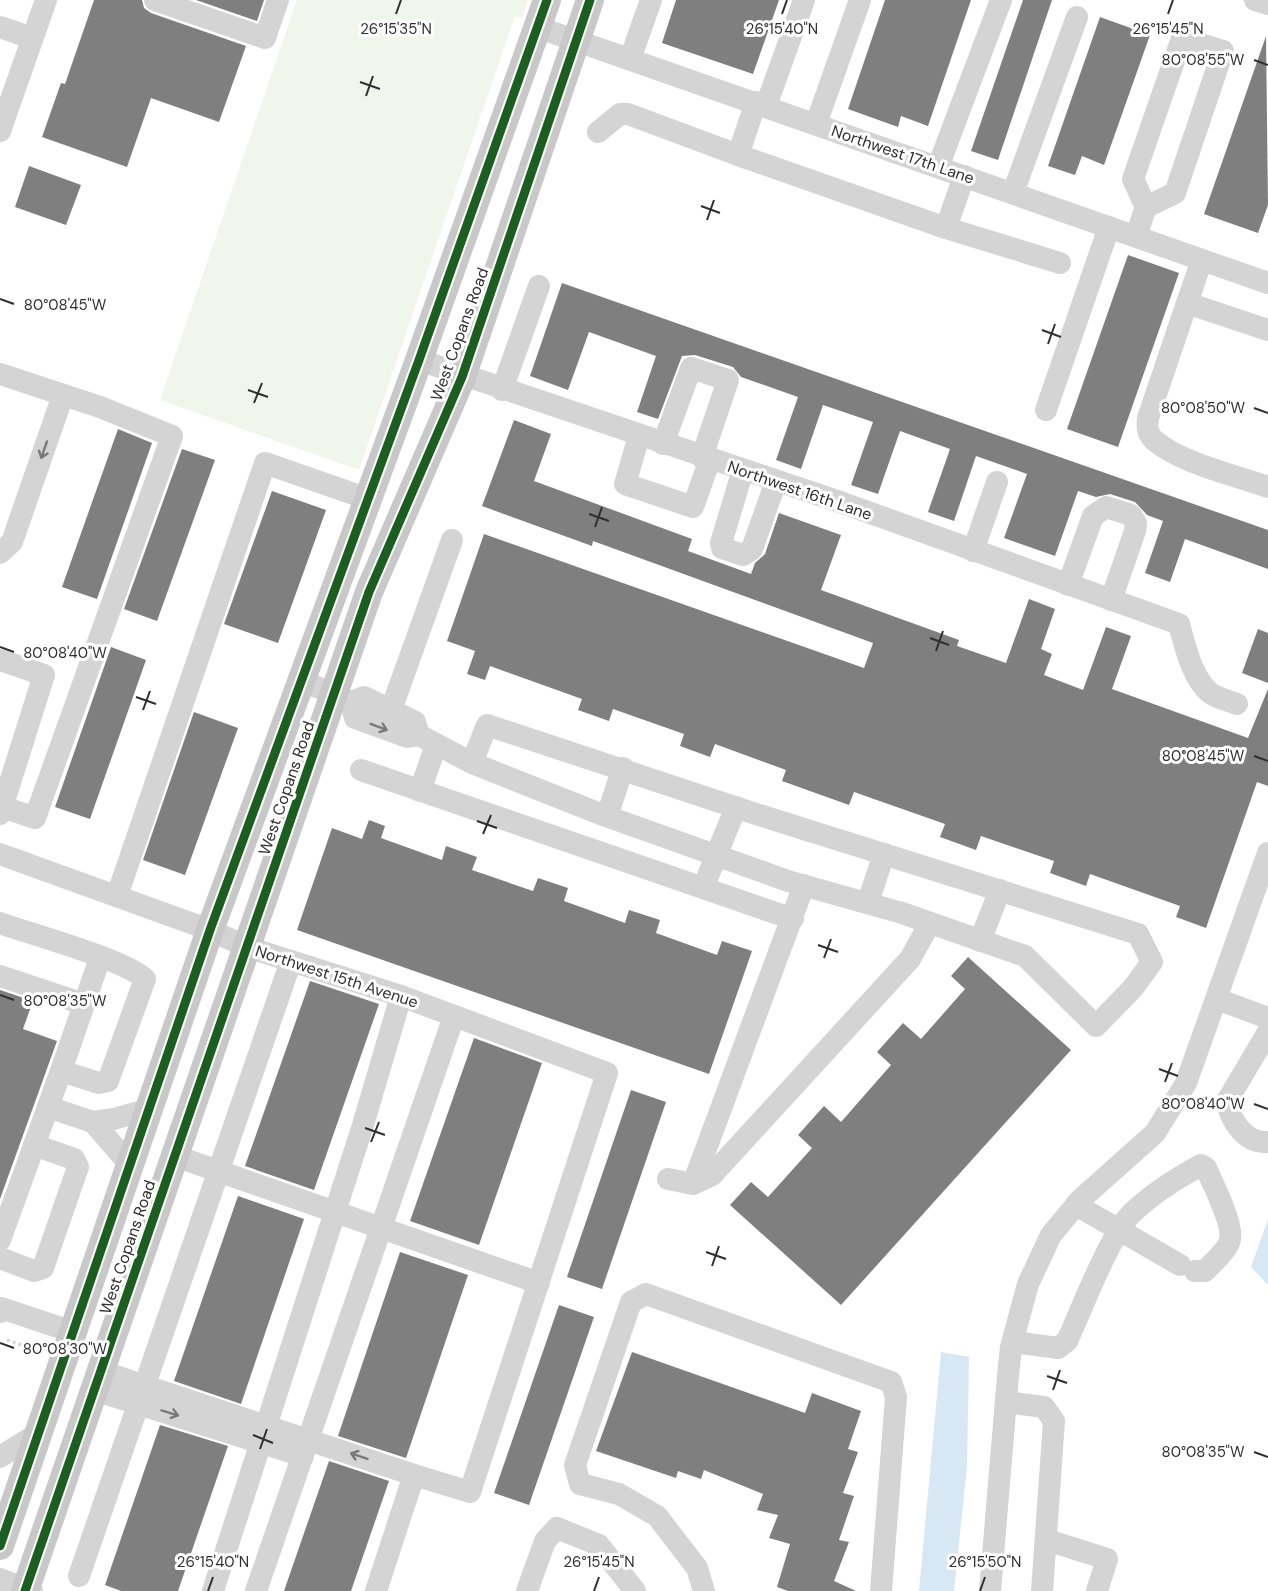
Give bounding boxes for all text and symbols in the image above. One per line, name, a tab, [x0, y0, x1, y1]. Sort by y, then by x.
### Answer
text: 26°15'35"N	[360, 19, 432, 39]
text: 26°15'40"N	[746, 19, 818, 39]
text: 26°15'45"N	[1132, 19, 1204, 39]
text: 80°08'55"W	[1162, 50, 1245, 70]
street label: Northwest 17th Lane	[829, 120, 977, 189]
street label: West Copans Road	[426, 265, 493, 404]
text: 80°08'45"W	[24, 295, 107, 315]
text: 80°08'50"W	[1161, 398, 1246, 418]
one-way arrow	[38, 441, 49, 459]
street label: Northwest 16th Lane	[725, 456, 875, 525]
text: 80°08'40"W	[23, 643, 107, 663]
street label: West Copans Road	[254, 718, 319, 858]
one-way arrow	[369, 722, 388, 733]
text: 80°08'45"W	[1162, 746, 1245, 766]
street label: Northwest 15th Avenue	[253, 940, 421, 1013]
text: 80°08'35"W	[24, 991, 107, 1011]
text: 80°08'40"W	[1161, 1094, 1245, 1114]
street label: West Copans Road	[95, 1177, 160, 1317]
text: 80°08'30"W	[23, 1339, 108, 1359]
one-way arrow	[160, 1408, 179, 1419]
text: 80°08'35"W	[1162, 1442, 1245, 1462]
one-way arrow	[350, 1450, 369, 1461]
text: 26°15'40"N	[177, 1552, 249, 1572]
text: 26°15'45"N	[563, 1552, 635, 1572]
text: 26°15'50"N	[949, 1552, 1021, 1572]

